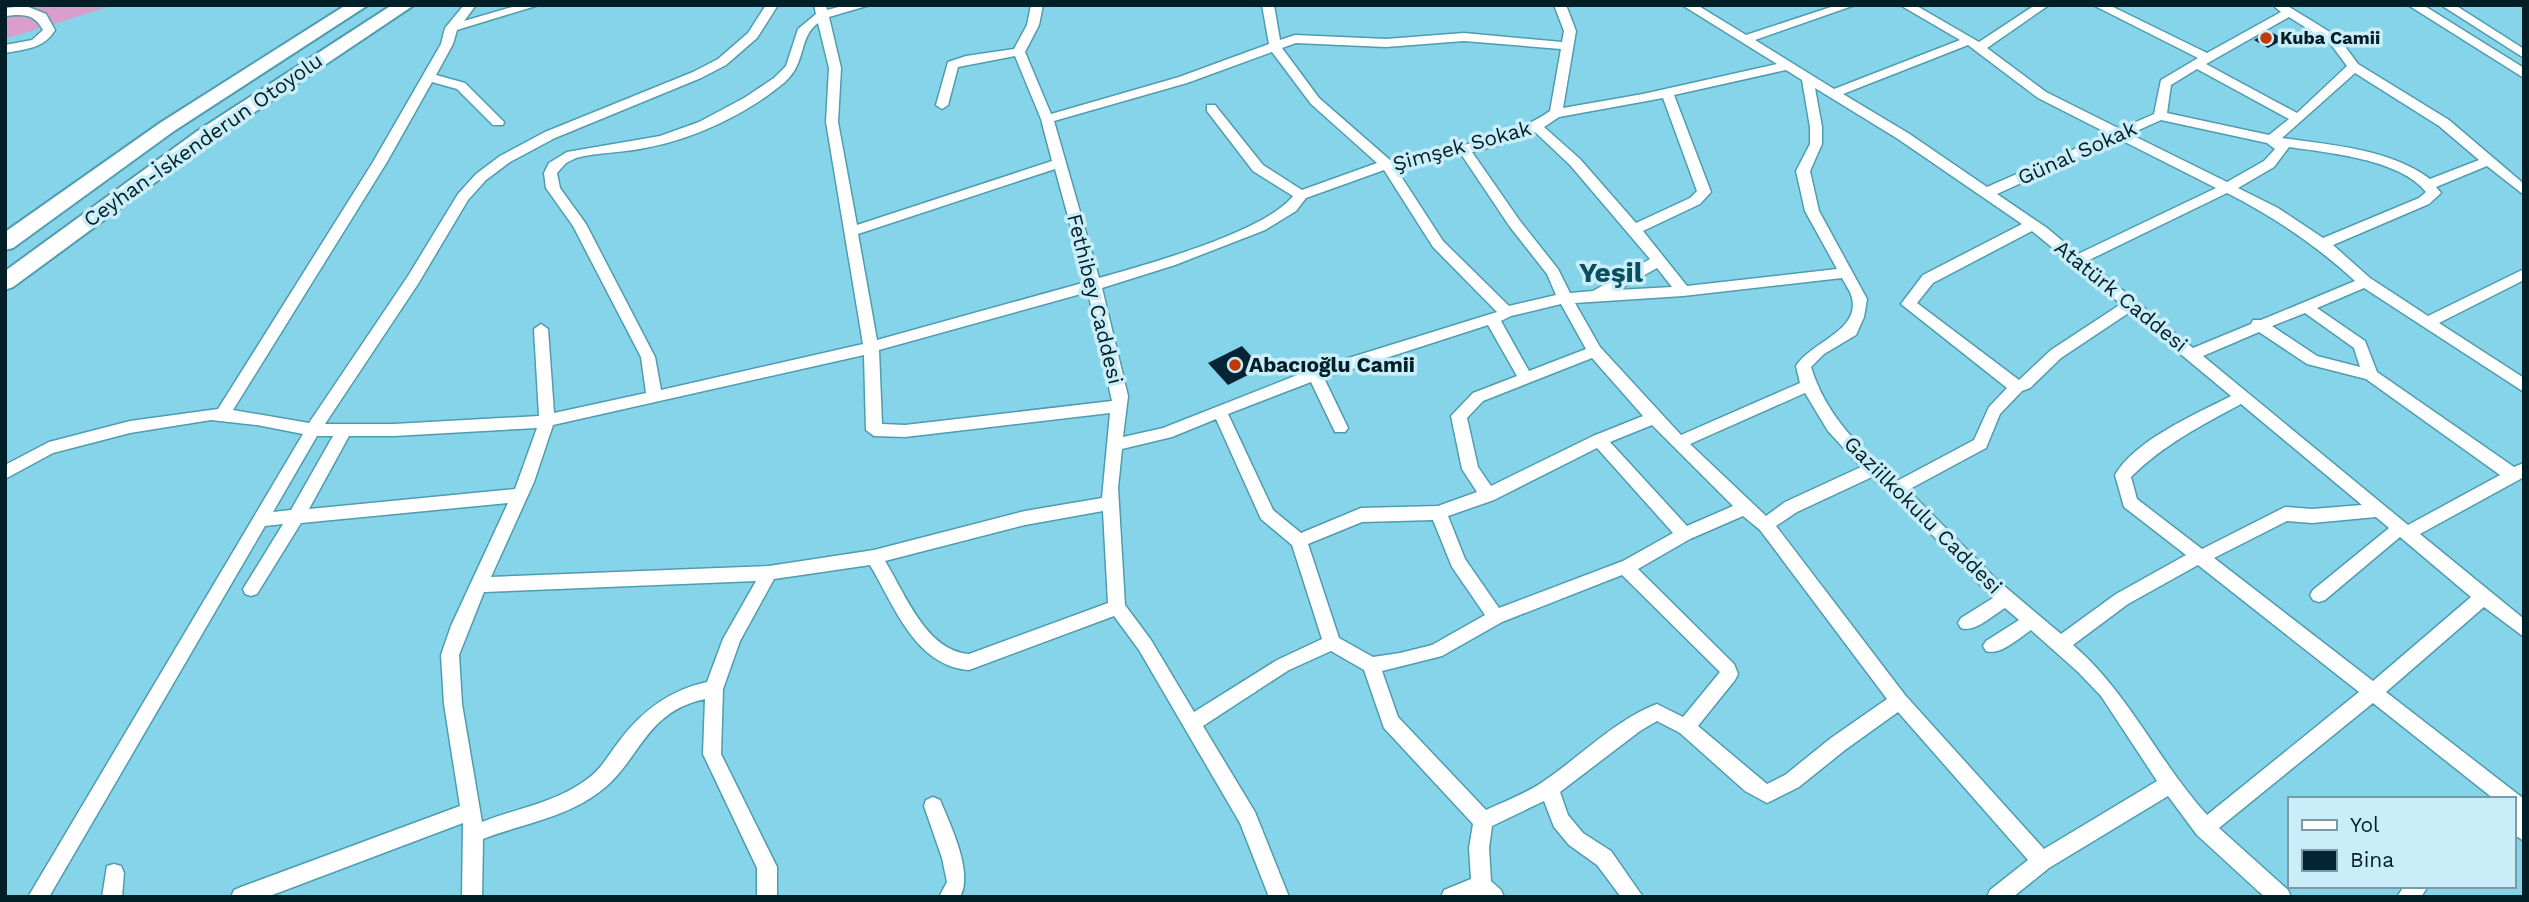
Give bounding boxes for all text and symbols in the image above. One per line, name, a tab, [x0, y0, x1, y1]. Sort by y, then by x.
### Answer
place label: Kuba Camii	[2280, 27, 2380, 48]
marker: Kuba Camii	[2258, 30, 2274, 46]
street label: Ceyhan-İskenderun Otoyolu	[78, 47, 327, 232]
street label: Şimşek Sokak	[1390, 115, 1534, 176]
street label: Günal Sokak	[2013, 115, 2140, 190]
street label: Fethibey Caddesi	[1062, 211, 1129, 387]
street label: Atatürk Caddesi	[2050, 234, 2193, 357]
district label: Yeşil	[1579, 256, 1644, 289]
place label: Abacıoğlu Camii	[1249, 352, 1415, 377]
marker: Abacıoğlu Camii	[1227, 357, 1243, 373]
street label: Gaziilkokulu Caddesi	[1839, 431, 2007, 599]
legend	[2288, 797, 2515, 888]
text: Yol	[2350, 812, 2380, 837]
text: Bina	[2350, 847, 2394, 872]

